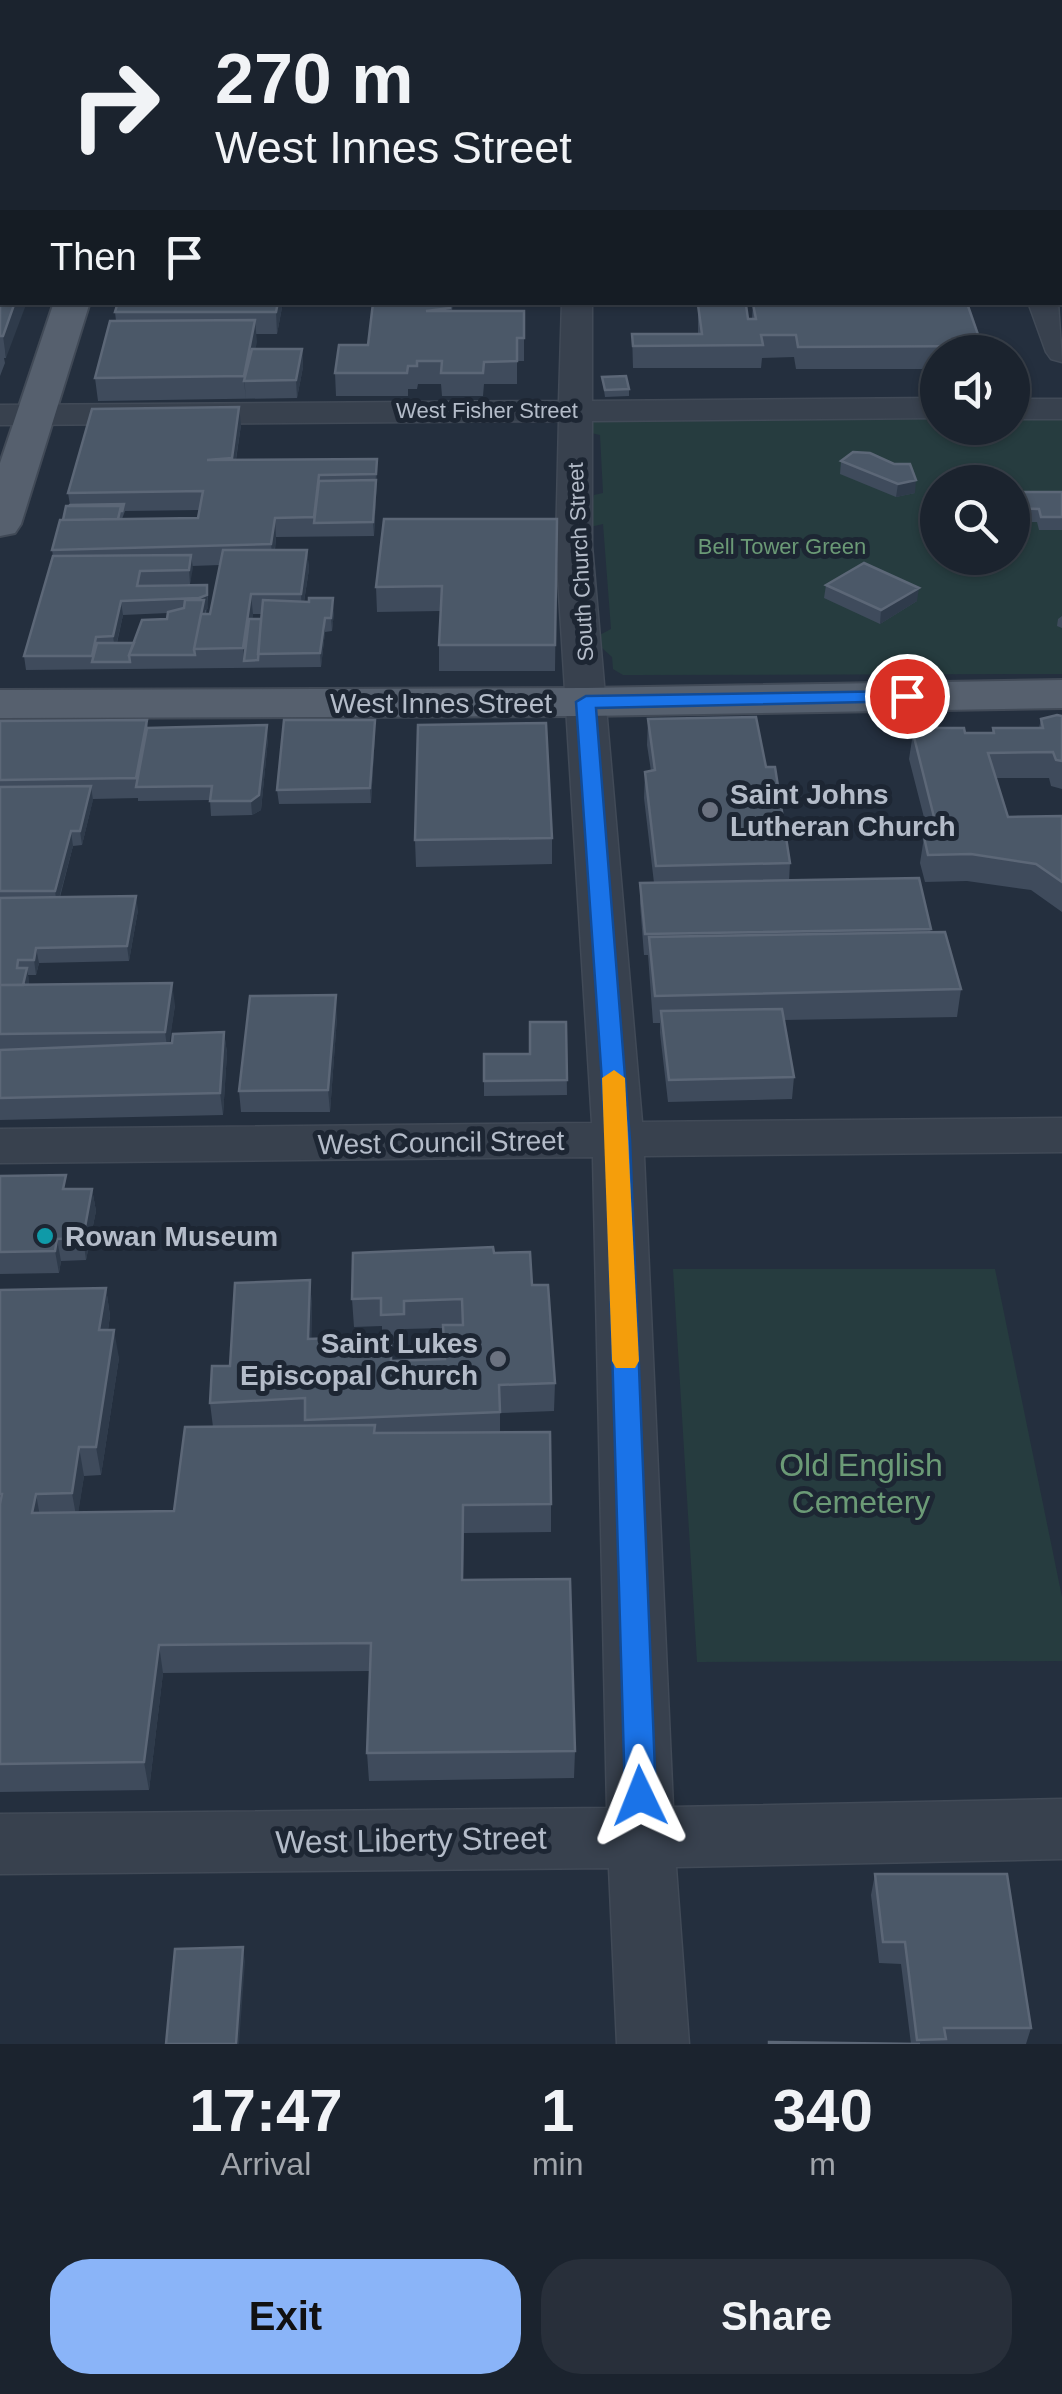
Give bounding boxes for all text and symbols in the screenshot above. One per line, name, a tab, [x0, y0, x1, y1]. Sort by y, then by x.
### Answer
icon: right	[50, 40, 180, 170]
text: 270 m	[215, 40, 413, 118]
text: West Innes Street	[215, 122, 572, 173]
icon: arrive	[157, 230, 212, 285]
text: Then	[50, 236, 137, 278]
map controls	[920, 335, 1030, 575]
button: sound	[920, 335, 1030, 445]
street label: West Fisher Street	[396, 398, 578, 423]
street label: South Church Street	[563, 462, 598, 662]
button: search	[920, 465, 1030, 575]
park label: Bell Tower Green	[698, 534, 866, 559]
pin	[865, 654, 950, 739]
icon: arrive	[880, 669, 935, 724]
street label: West Innes Street	[330, 688, 552, 719]
place label: Saint Johns Lutheran Church	[730, 779, 956, 842]
marker: Saint Johns Lutheran Church	[699, 799, 721, 821]
street label: West Council Street	[317, 1125, 565, 1160]
place label: Rowan Museum	[65, 1221, 278, 1252]
marker: Rowan Museum	[34, 1225, 56, 1247]
place label: Saint Lukes Episcopal Church	[240, 1328, 478, 1391]
marker: Saint Lukes Episcopal Church	[487, 1348, 509, 1370]
park label: Old English Cemetery	[779, 1447, 943, 1520]
position arrow	[588, 1744, 692, 1848]
street label: West Liberty Street	[275, 1820, 547, 1860]
text: 17:47	[189, 2077, 343, 2144]
text: 1	[541, 2077, 574, 2144]
text: 340	[773, 2077, 873, 2144]
text: Arrival	[221, 2146, 311, 2182]
text: min	[532, 2146, 583, 2182]
text: m	[809, 2146, 836, 2182]
button: Exit	[50, 2259, 521, 2374]
button: Share	[541, 2259, 1012, 2374]

